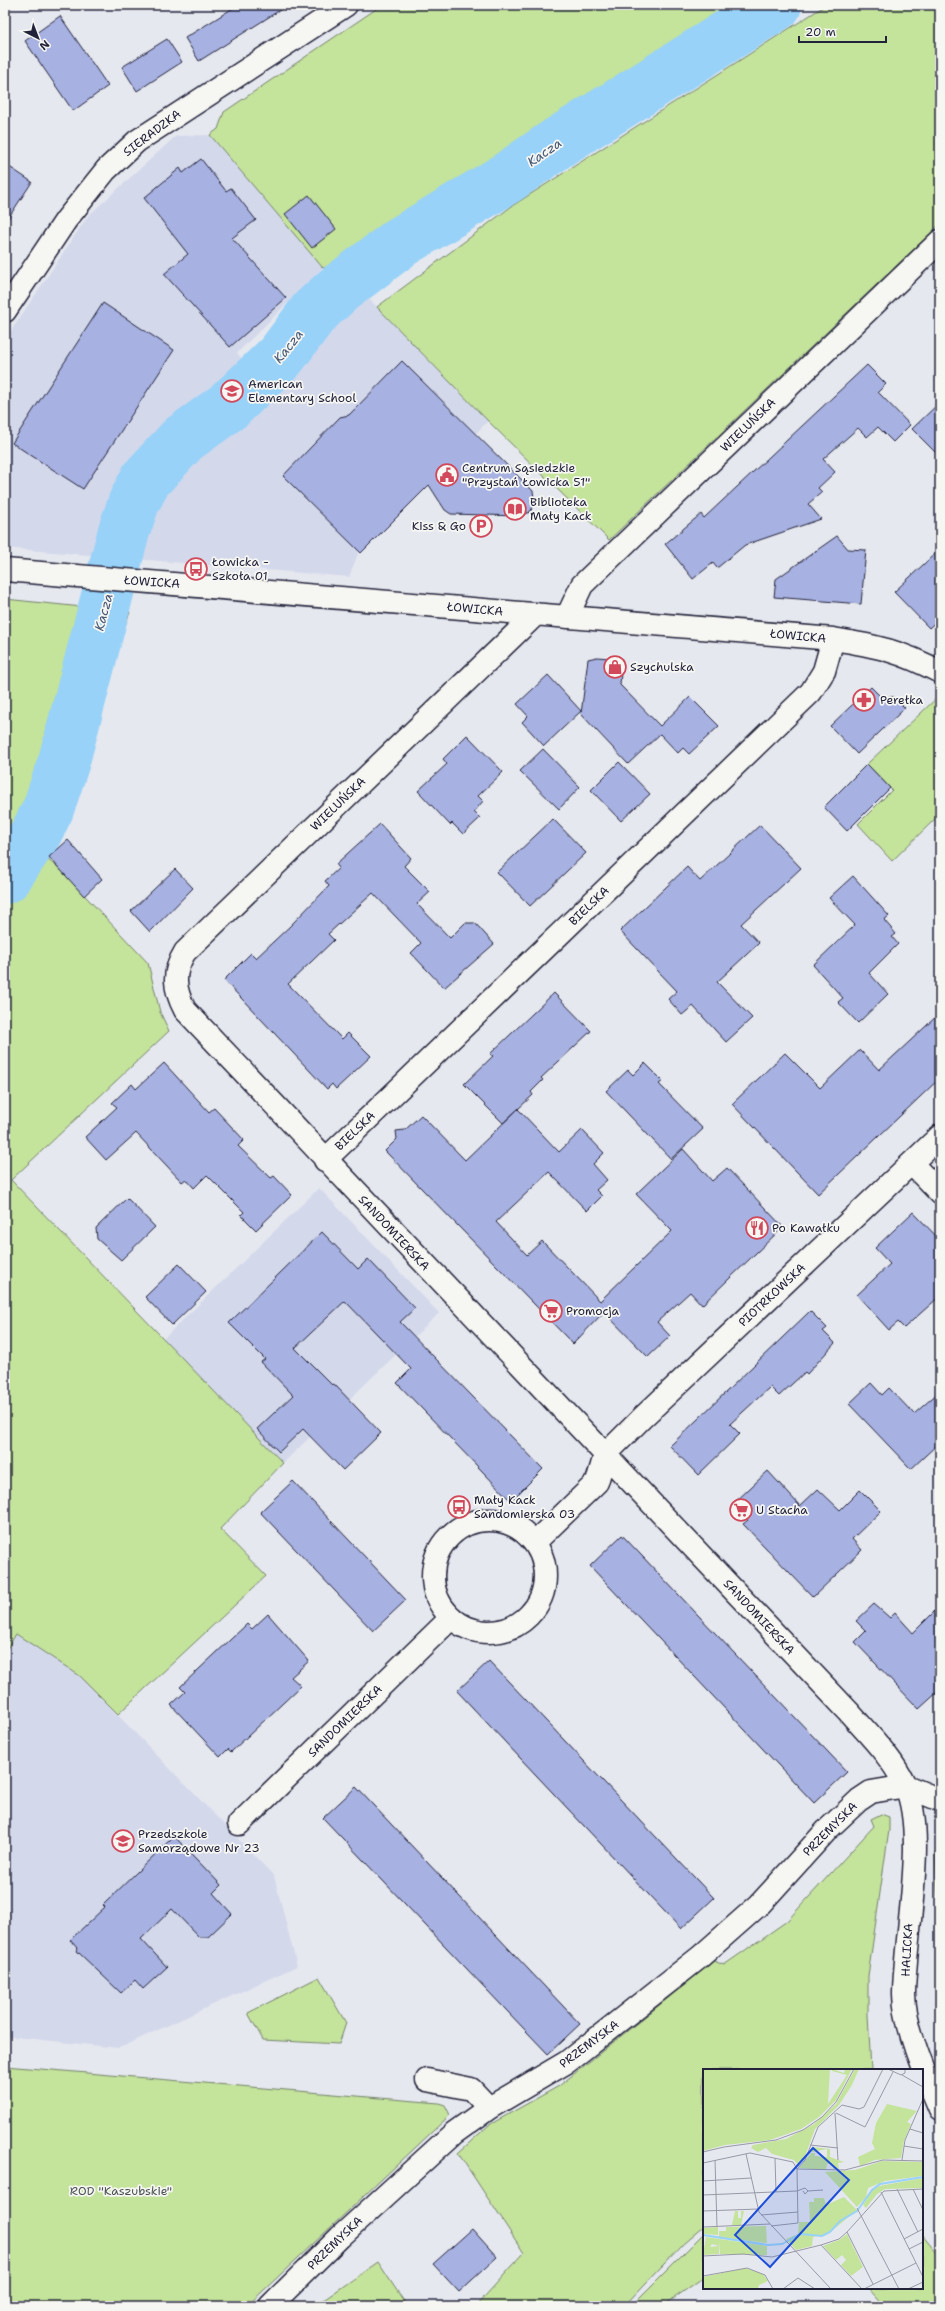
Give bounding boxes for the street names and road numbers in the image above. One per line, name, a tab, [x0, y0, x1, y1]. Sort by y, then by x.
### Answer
street label: SIERADZKA	[120, 106, 184, 160]
street label: WIELUŃSKA	[717, 394, 779, 455]
street label: ŁOWICKA	[122, 572, 181, 592]
street label: ŁOWICKA	[445, 599, 504, 619]
street label: ŁOWICKA	[768, 626, 827, 646]
street label: WIELUŃSKA	[307, 773, 369, 834]
street label: BIELSKA	[565, 883, 613, 929]
street label: BIELSKA	[331, 1108, 379, 1154]
street label: SANDOMIERSKA	[355, 1192, 433, 1274]
street label: PIOTRKOWSKA	[735, 1260, 809, 1330]
street label: SANDOMIERSKA	[720, 1576, 798, 1658]
street label: SANDOMIERSKA	[304, 1681, 386, 1761]
street label: PRZEMYSKA	[799, 1798, 861, 1860]
street label: HALICKA	[898, 1923, 916, 1977]
street label: PRZEMYSKA	[556, 2016, 622, 2072]
street label: PRZEMYSKA	[304, 2212, 366, 2273]

